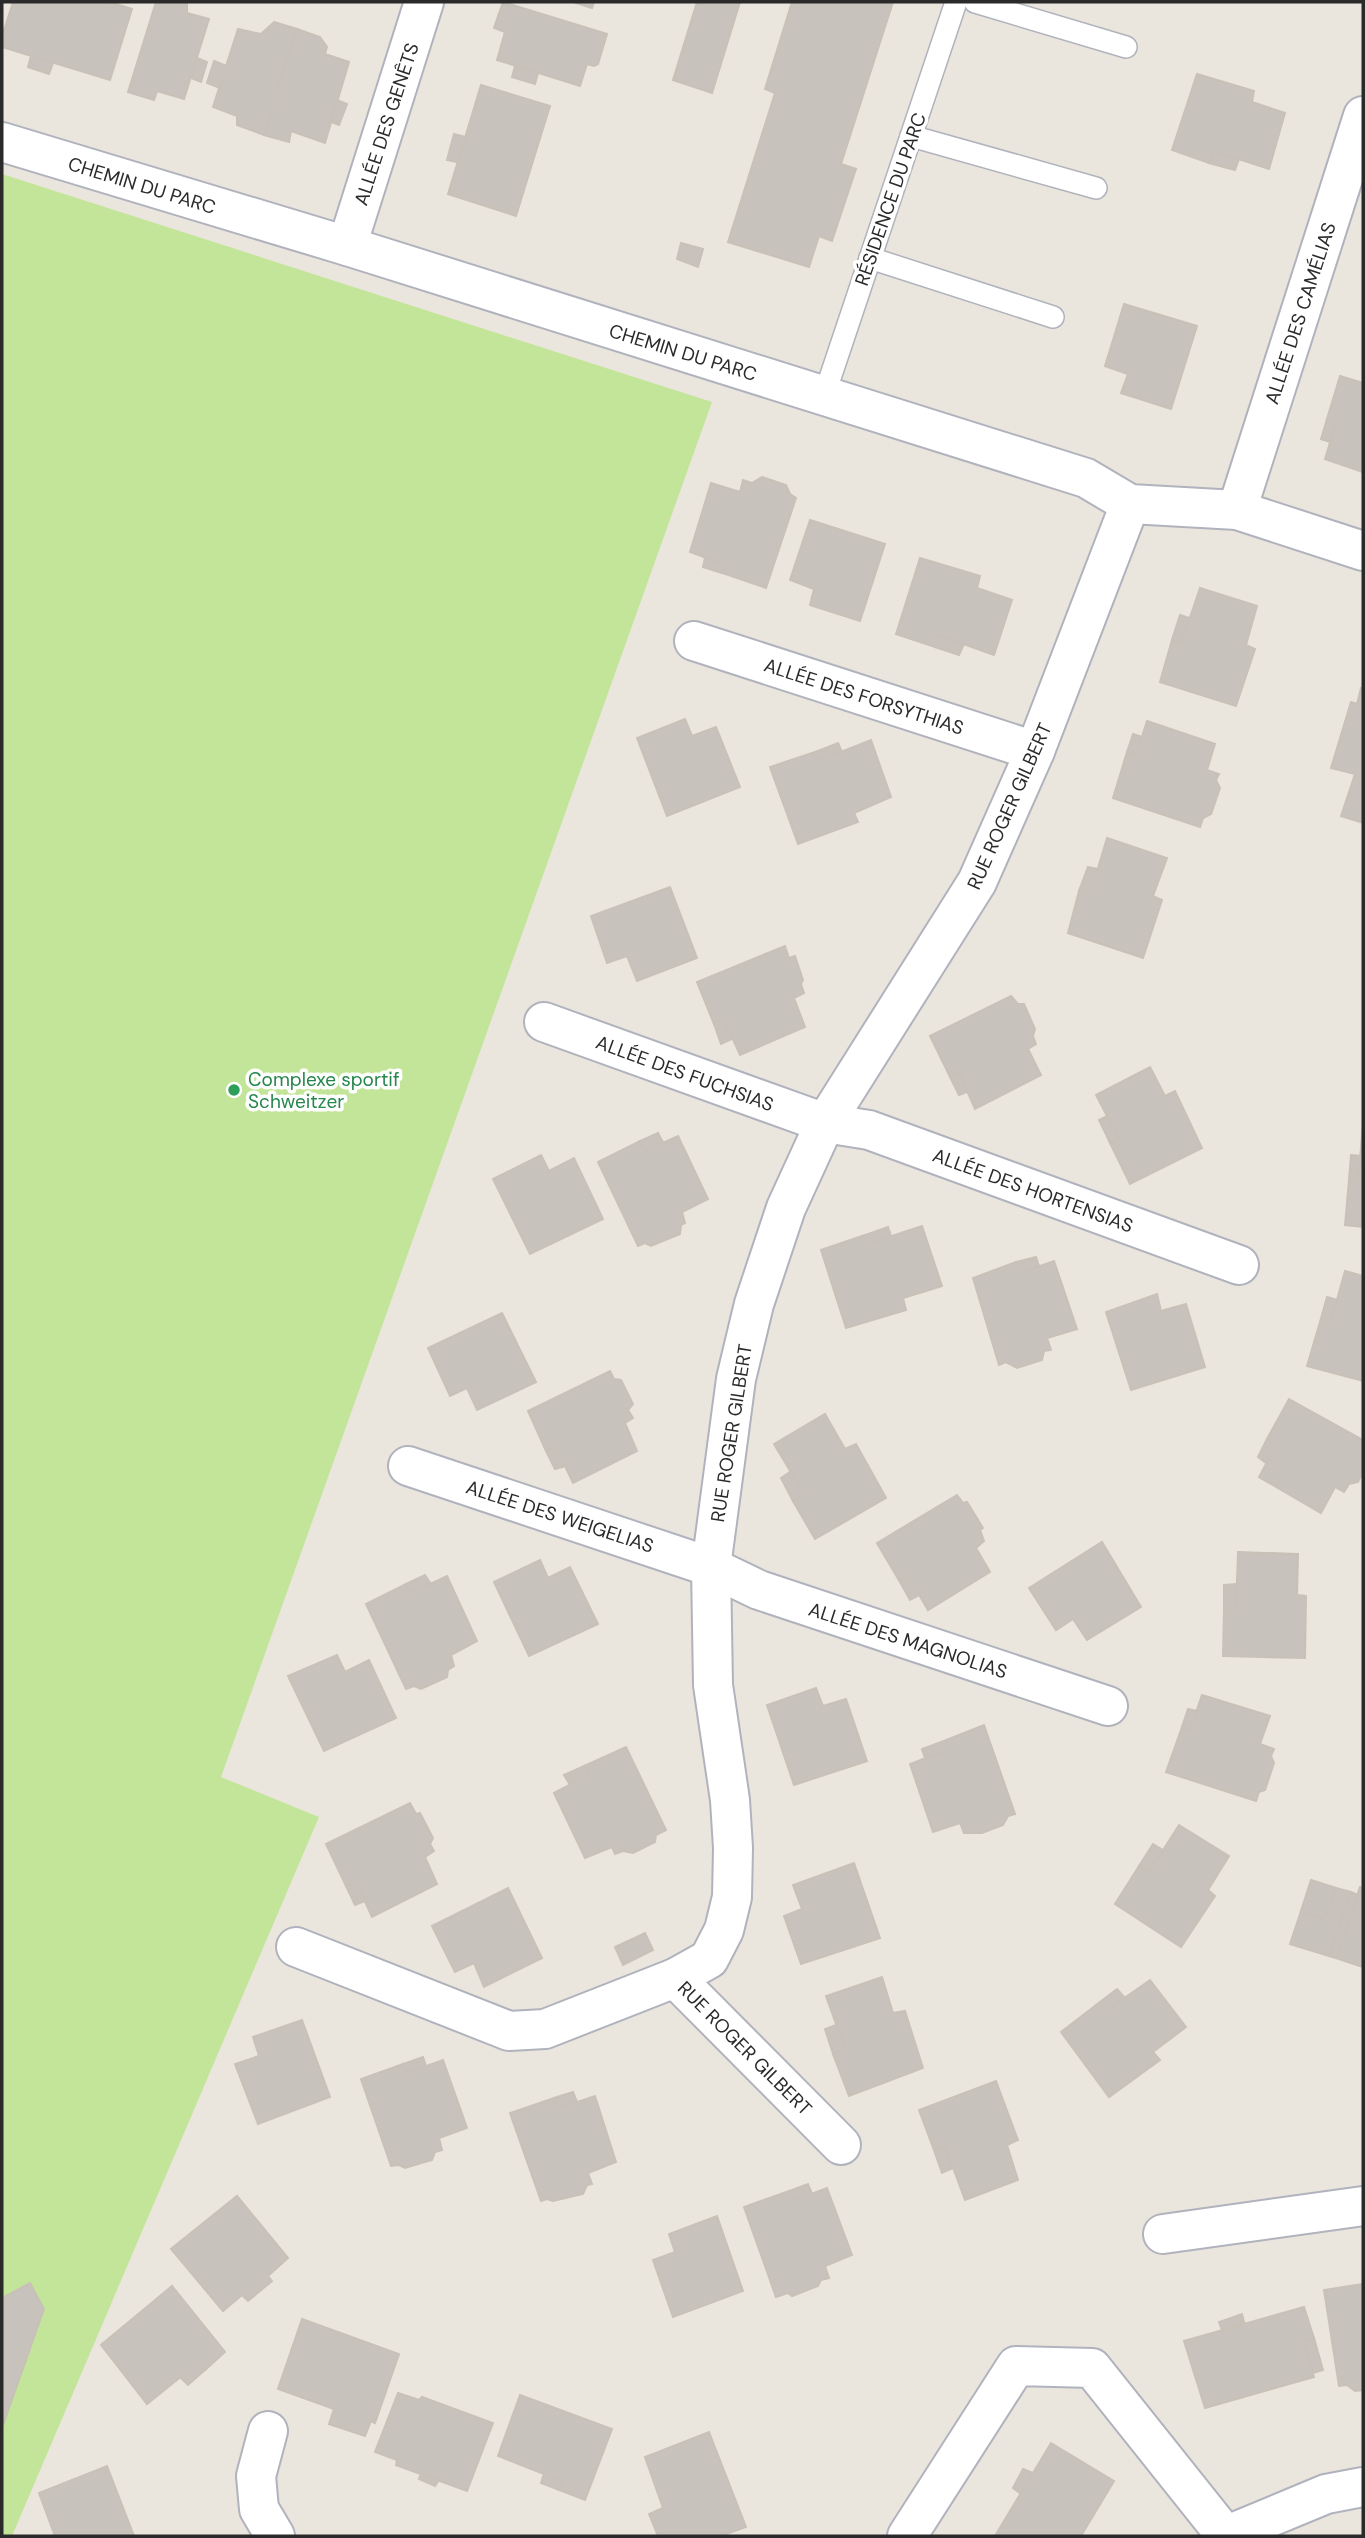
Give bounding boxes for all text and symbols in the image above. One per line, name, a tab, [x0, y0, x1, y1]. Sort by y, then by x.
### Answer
street label: ALLÉE DES GENÊTS	[348, 40, 425, 209]
street label: RÉSIDENCE DU PARC	[849, 109, 932, 289]
street label: CHEMIN DU PARC	[65, 151, 219, 220]
street label: ALLÉE DES CAMÉLIAS	[1259, 219, 1342, 407]
street label: CHEMIN DU PARC	[606, 318, 760, 387]
street label: ALLÉE DES FORSYTHIAS	[761, 652, 967, 741]
street label: RUE ROGER GILBERT	[961, 719, 1058, 894]
street label: ALLÉE DES FUCHSIAS	[593, 1030, 777, 1117]
place label: Complexe sportif Schweitzer	[248, 1067, 399, 1114]
marker: Complexe sportif Schweitzer	[226, 1082, 242, 1098]
street label: ALLÉE DES HORTENSIAS	[929, 1143, 1137, 1238]
street label: RUE ROGER GILBERT	[705, 1342, 758, 1524]
street label: ALLÉE DES WEIGELIAS	[463, 1474, 657, 1559]
street label: ALLÉE DES MAGNOLIAS	[805, 1597, 1010, 1684]
street label: RUE ROGER GILBERT	[672, 1976, 817, 2121]

